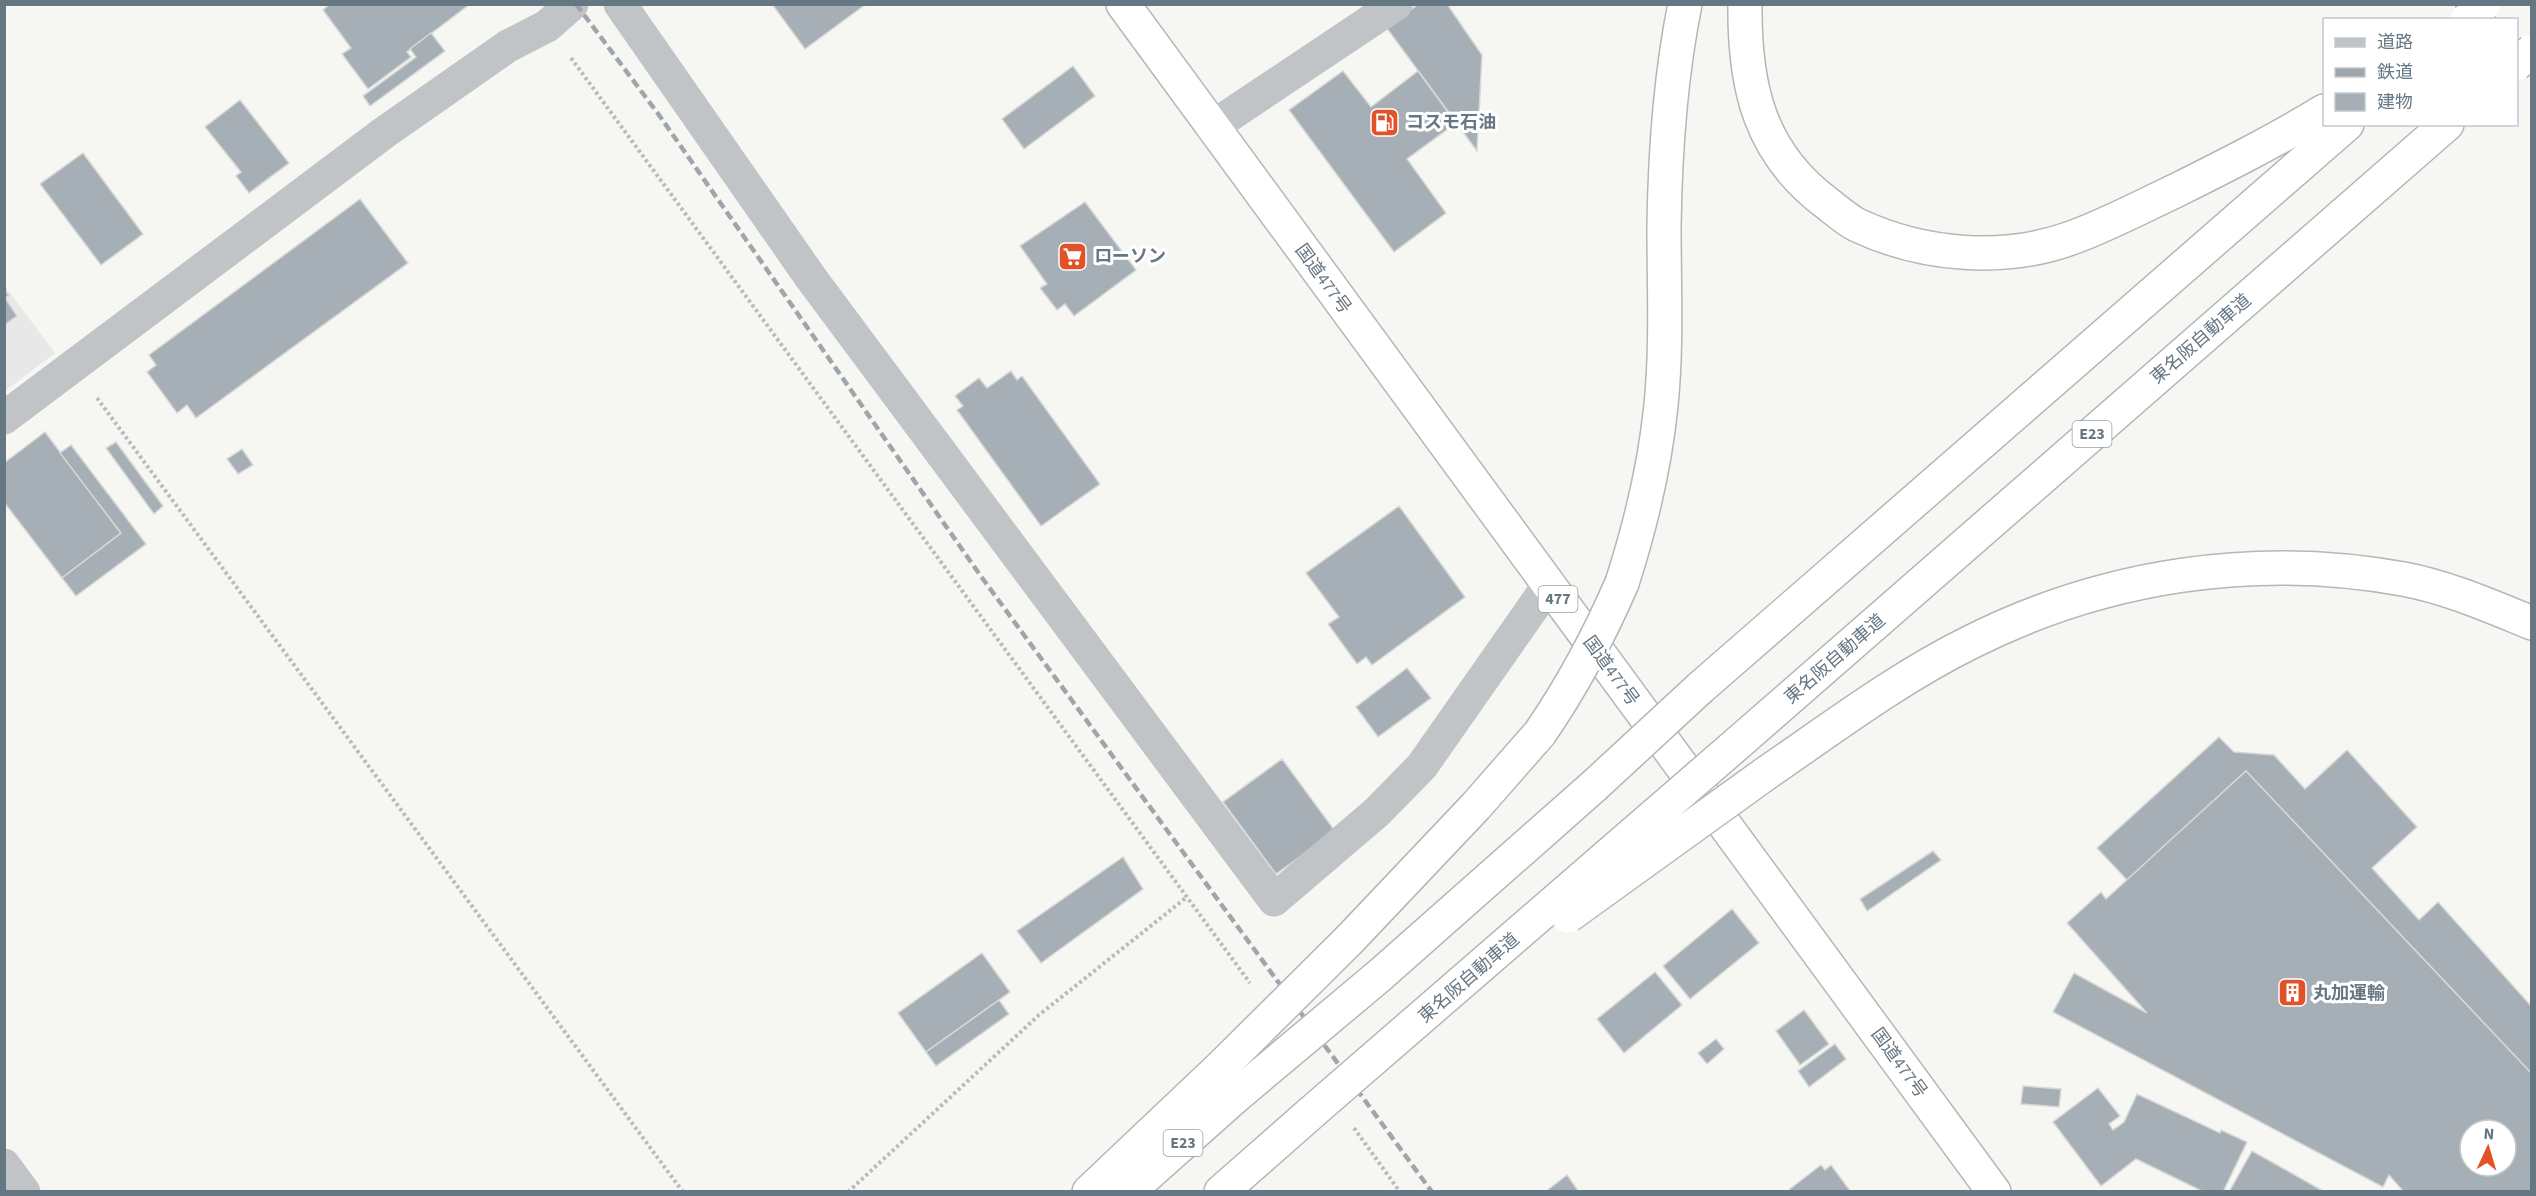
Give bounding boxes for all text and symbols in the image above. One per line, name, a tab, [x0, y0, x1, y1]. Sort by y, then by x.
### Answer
legend	[2323, 18, 2518, 126]
text: 道路	[2377, 30, 2413, 55]
text: 鉄道	[2377, 60, 2413, 85]
text: 建物	[2377, 90, 2413, 115]
fuel station icon: コスモ石油	[1369, 106, 1401, 138]
place label: コスモ石油	[1406, 110, 1496, 135]
street label: 国道477号	[1289, 239, 1357, 319]
supermarket icon: ローソン	[1057, 240, 1089, 272]
place label: ローソン	[1094, 244, 1166, 269]
street label: 東名阪自動車道	[2145, 288, 2257, 390]
road number: E23	[2072, 421, 2112, 447]
road number: 477	[1538, 586, 1578, 612]
street label: 東名阪自動車道	[1779, 608, 1891, 710]
street label: 国道477号	[1577, 631, 1645, 711]
street label: 東名阪自動車道	[1413, 927, 1525, 1029]
building icon: 丸加運輸	[2276, 977, 2308, 1009]
place label: 丸加運輸	[2313, 981, 2385, 1006]
street label: 国道477号	[1865, 1023, 1933, 1103]
north arrow	[2458, 1118, 2518, 1178]
text: N	[2483, 1123, 2495, 1145]
road number: E23	[1164, 1130, 1202, 1156]

